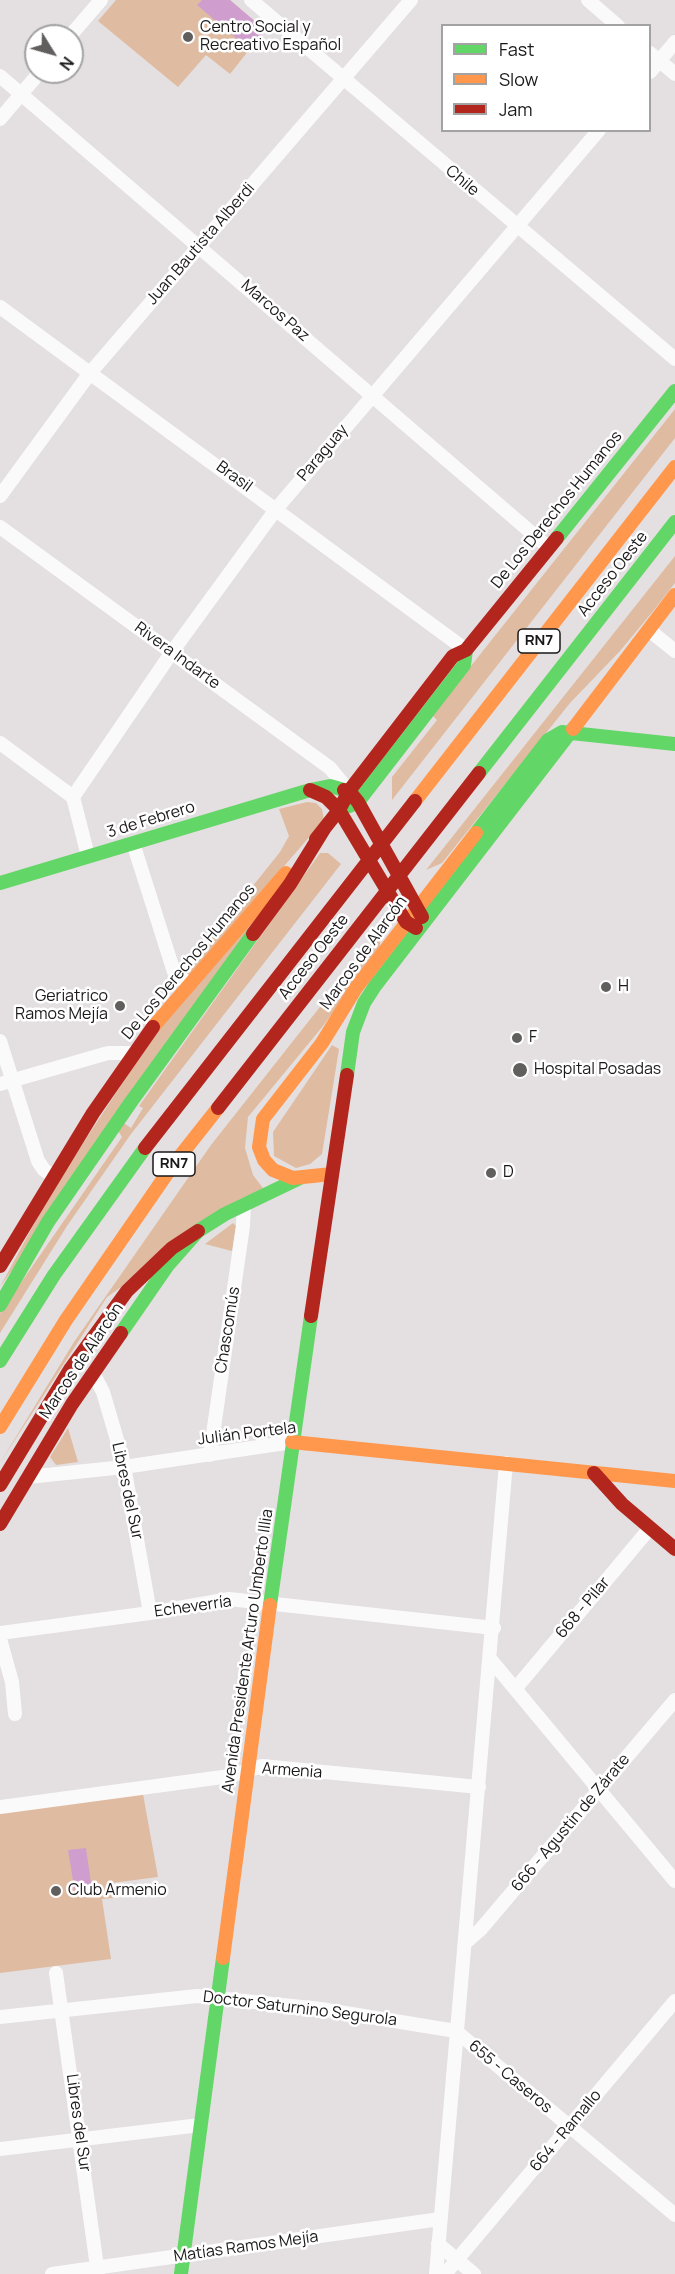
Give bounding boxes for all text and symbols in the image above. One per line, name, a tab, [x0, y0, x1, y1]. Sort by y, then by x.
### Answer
place label: Centro Social y Recreativo Español	[200, 18, 341, 56]
north arrow	[24, 24, 84, 84]
legend	[441, 24, 651, 132]
marker: Centro Social y Recreativo Español	[181, 30, 195, 44]
text: Fast	[499, 37, 534, 61]
text: N	[55, 52, 79, 75]
text: Slow	[499, 67, 538, 91]
text: Jam	[499, 97, 533, 121]
street label: Chile	[441, 162, 483, 200]
street label: Juan Bautista Alberdi	[143, 179, 259, 309]
street label: Marcos Paz	[237, 276, 313, 346]
street label: Paraguay	[294, 421, 352, 485]
street label: De Los Derechos Humanos	[488, 427, 626, 593]
street label: Brasil	[212, 457, 256, 497]
street label: Acceso Oeste	[574, 528, 652, 620]
street label: Rivera Indarte	[130, 618, 224, 694]
road number: RN7	[518, 629, 560, 653]
street label: 3 de Febrero	[105, 798, 197, 842]
street label: De Los Derechos Humanos	[118, 880, 260, 1044]
street label: Marcos de Alarcón	[316, 893, 412, 1013]
street label: Acceso Oeste	[275, 911, 353, 1003]
place label: H	[618, 977, 629, 997]
marker: H	[599, 980, 613, 994]
place label: Geriatrico Ramos Mejía	[15, 987, 108, 1025]
marker: Geriatrico Ramos Mejía	[113, 999, 127, 1013]
place label: F	[529, 1028, 537, 1048]
marker: F	[510, 1031, 524, 1045]
place label: Hospital Posadas	[534, 1060, 661, 1080]
marker: Hospital Posadas	[511, 1061, 529, 1079]
road number: RN7	[153, 1152, 195, 1176]
place label: D	[503, 1163, 514, 1183]
marker: D	[484, 1166, 498, 1180]
street label: Chascomús	[212, 1285, 244, 1375]
street label: Marcos de Alarcón	[36, 1299, 128, 1423]
street label: Julián Portela	[197, 1418, 297, 1450]
street label: Libres del Sur	[107, 1441, 147, 1541]
street label: Avenida Presidente Arturo Umberto Illia	[219, 1508, 277, 1794]
street label: 668 - Pilar	[552, 1573, 614, 1643]
street label: Echeverría	[153, 1592, 233, 1622]
street label: 666 - Agustín de Zárate	[508, 1750, 634, 1896]
street label: Armenia	[261, 1759, 323, 1783]
place label: Club Armenio	[68, 1881, 167, 1901]
marker: Club Armenio	[49, 1884, 63, 1898]
street label: Doctor Saturnino Segurola	[202, 1988, 398, 2030]
street label: 655 - Caseros	[464, 2037, 556, 2117]
street label: Libres del Sur	[62, 2073, 94, 2173]
street label: 664 - Ramallo	[526, 2086, 606, 2176]
street label: Matías Ramos Mejía	[172, 2227, 320, 2267]

